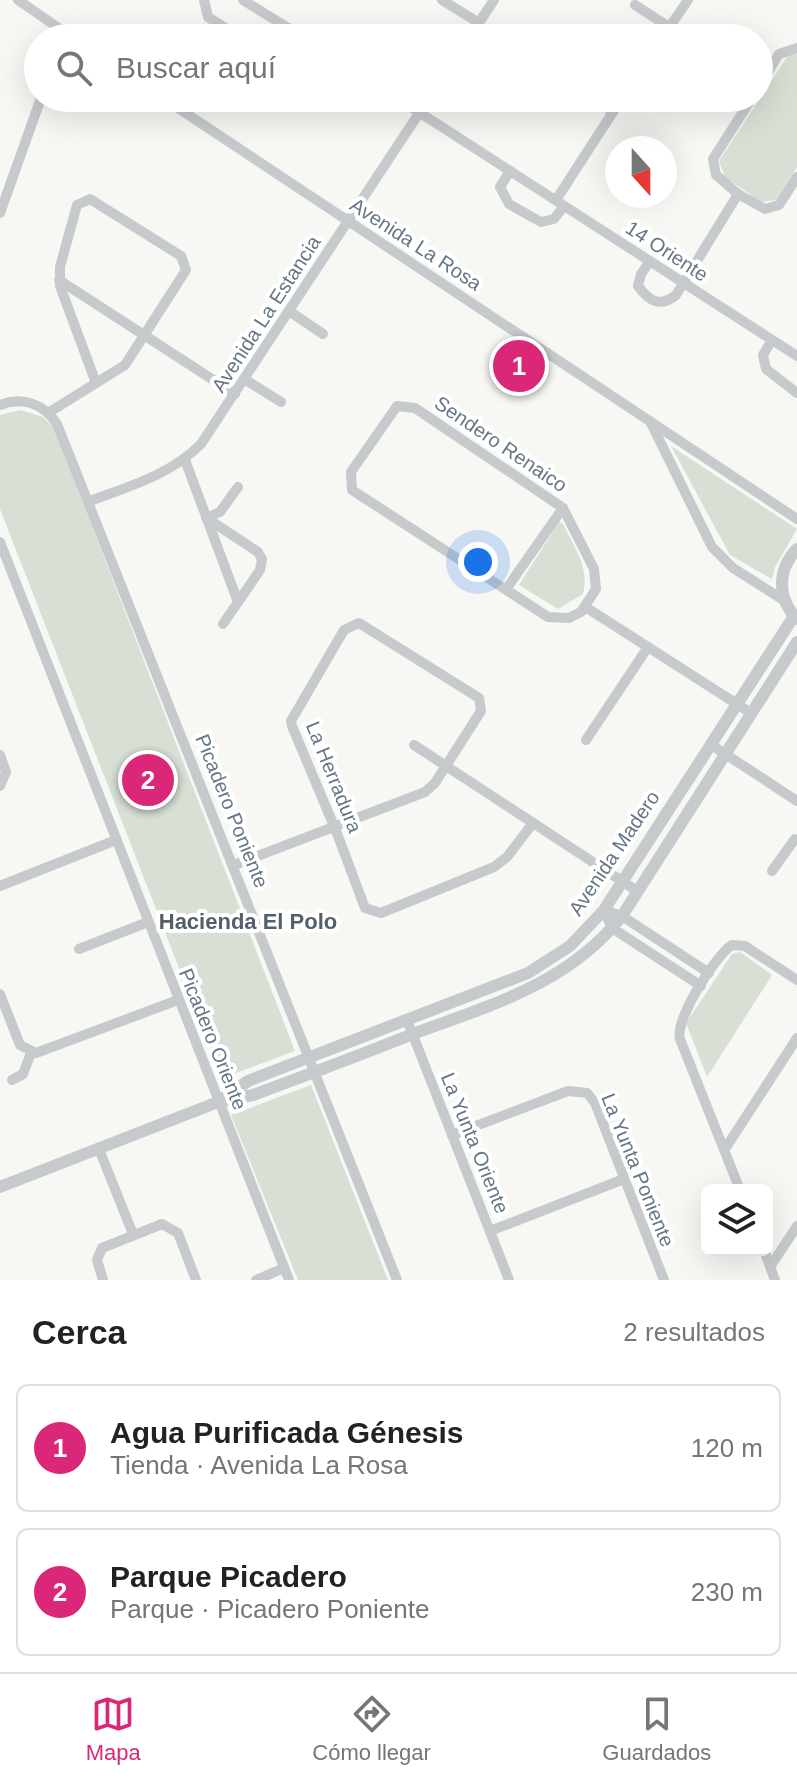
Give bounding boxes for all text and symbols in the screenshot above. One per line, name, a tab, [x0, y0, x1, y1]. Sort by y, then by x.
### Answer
search box	[24, 24, 773, 112]
icon: search	[52, 46, 96, 90]
text: Buscar aquí	[116, 51, 276, 84]
north arrow	[605, 136, 677, 208]
street label: Avenida La Rosa	[346, 193, 486, 295]
street label: 14 Oriente	[622, 216, 712, 286]
street label: Avenida La Estancia	[207, 231, 325, 396]
pin: 1	[493, 336, 545, 396]
street label: Sendero Renaico	[431, 392, 571, 496]
your location	[458, 542, 498, 582]
street label: La Herradura	[302, 718, 367, 837]
street label: Picadero Poniente	[191, 731, 273, 891]
pin: 2	[122, 750, 174, 810]
street label: Avenida Madero	[564, 787, 664, 919]
district label: Hacienda El Polo	[159, 909, 337, 934]
street label: Picadero Oriente	[175, 965, 251, 1113]
street label: La Yunta Oriente	[437, 1069, 513, 1217]
street label: La Yunta Poniente	[597, 1090, 679, 1250]
map controls	[701, 1184, 773, 1256]
button: layers	[701, 1184, 773, 1256]
text: Cerca	[32, 1313, 127, 1351]
text: 2 resultados	[623, 1317, 765, 1347]
text: Agua Purificada Génesis	[110, 1416, 463, 1449]
text: 1	[53, 1433, 67, 1463]
text: 120 m	[691, 1433, 763, 1463]
text: Tienda · Avenida La Rosa	[110, 1450, 408, 1480]
text: Parque Picadero	[110, 1560, 347, 1593]
text: 2	[53, 1577, 67, 1607]
text: 230 m	[691, 1577, 763, 1607]
text: Parque · Picadero Poniente	[110, 1594, 429, 1624]
tab: Mapa	[86, 1692, 141, 1766]
tab: Cómo llegar	[312, 1692, 431, 1766]
tab: Guardados	[602, 1692, 711, 1766]

